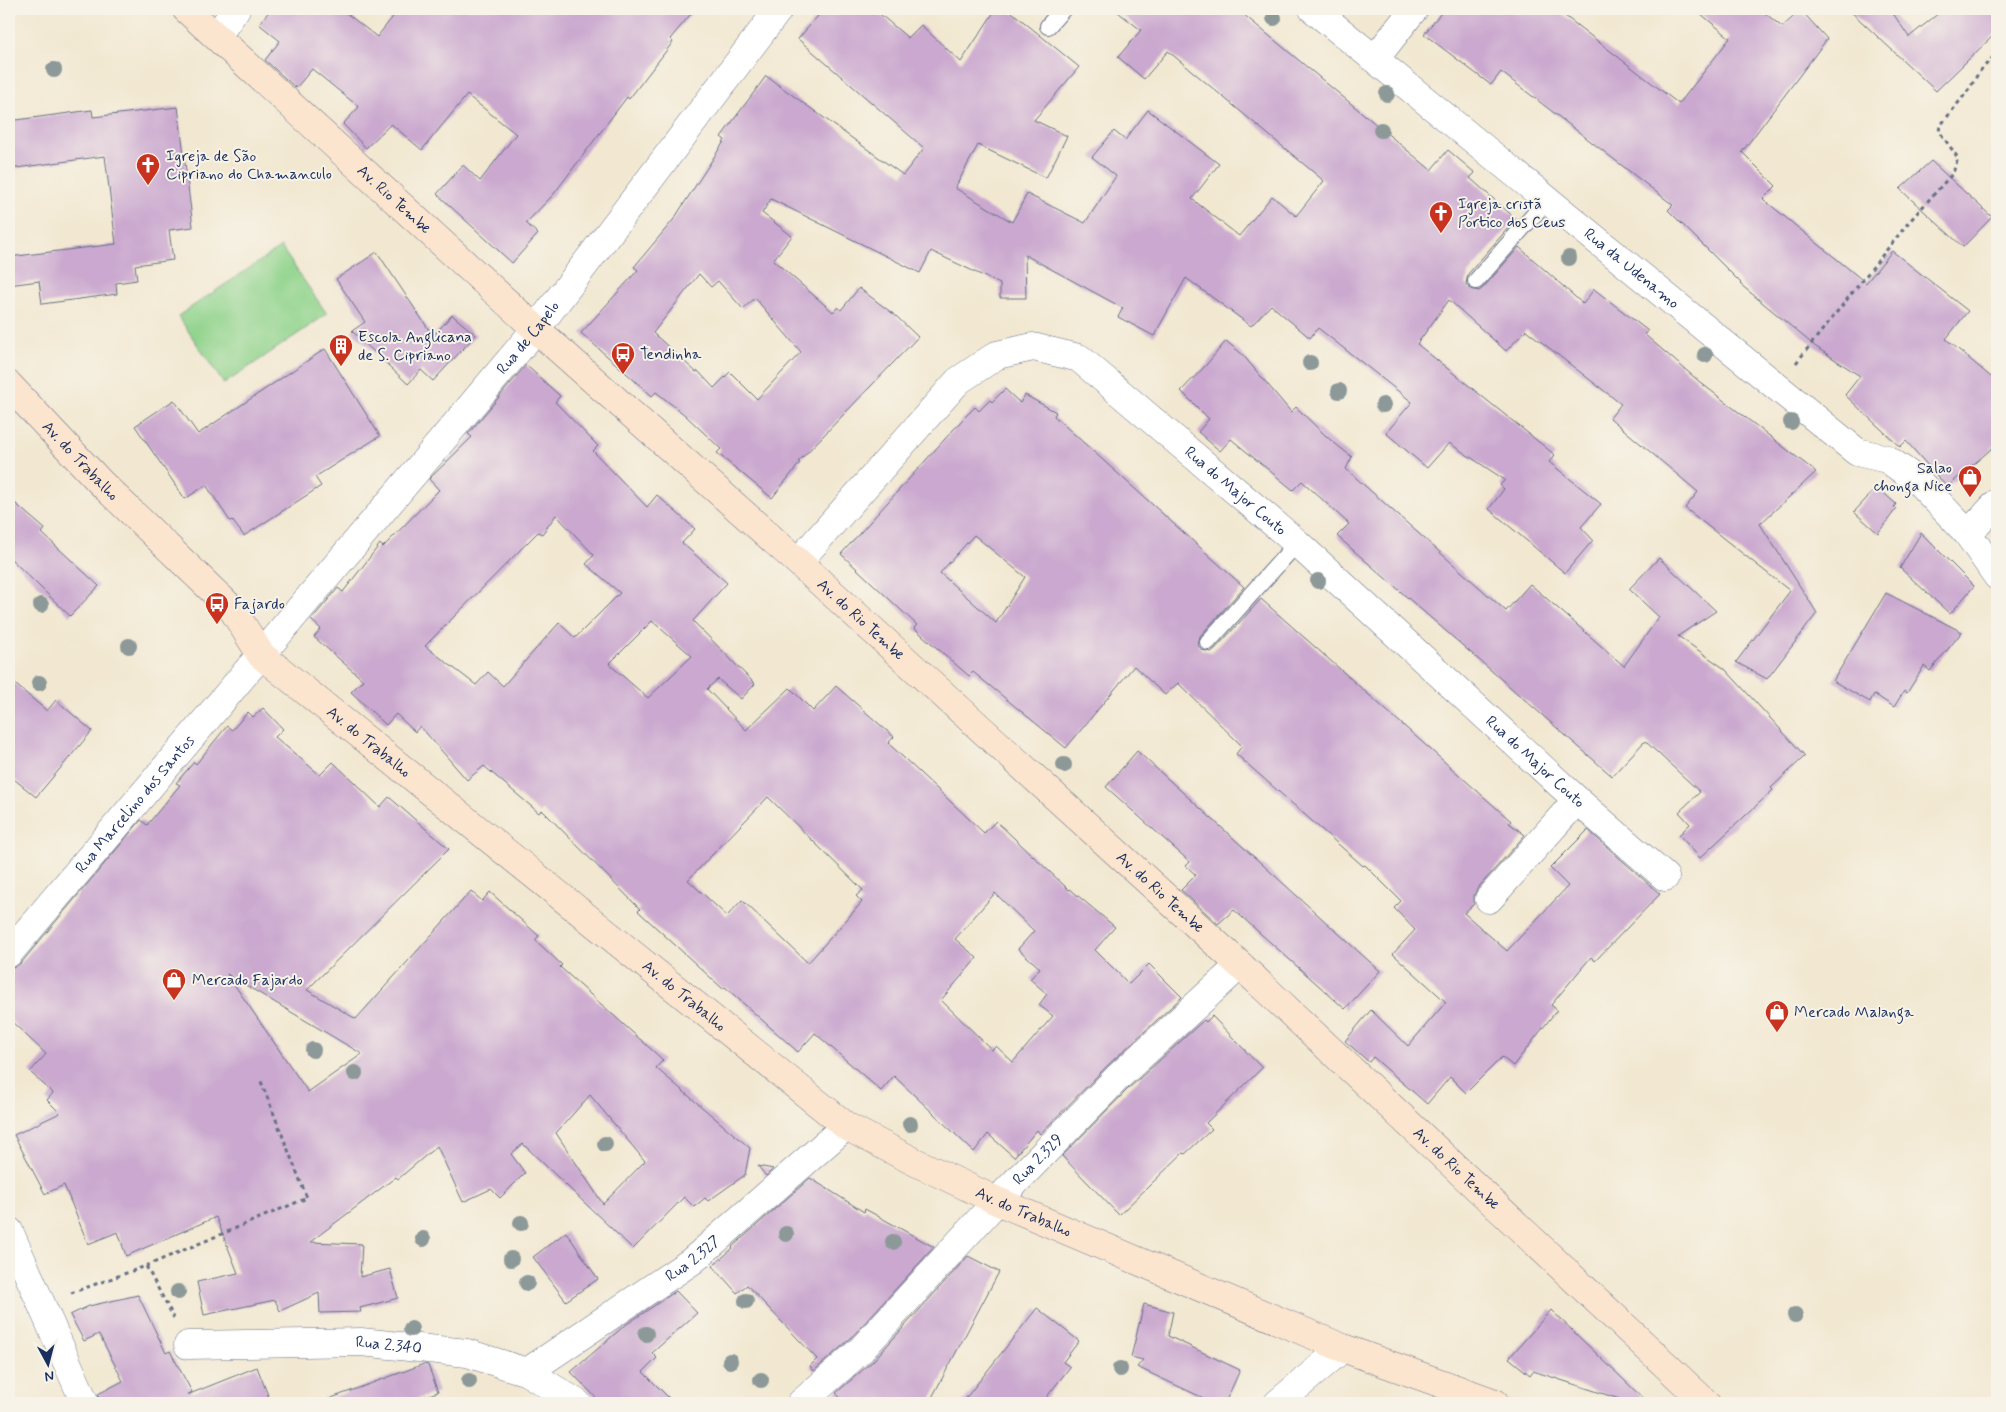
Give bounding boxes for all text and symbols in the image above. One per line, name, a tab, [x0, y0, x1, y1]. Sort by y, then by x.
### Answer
place label: Igreja de São Cipriano do Chamanculo	[166, 146, 332, 185]
church icon: Igreja de São Cipriano do Chamanculo	[135, 152, 161, 186]
street label: Av. Rio Tembe	[353, 160, 436, 239]
place label: Igreja cristã Portico dos Ceus	[1458, 194, 1565, 233]
church icon: Igreja cristã Portico dos Ceus	[1428, 200, 1454, 234]
street label: Rua da Udenamo	[1580, 223, 1684, 314]
street label: Rua de Capelo	[492, 296, 564, 379]
place label: Escola Anglicana de S. Cipriano	[358, 327, 472, 366]
building icon: Escola Anglicana de S. Cipriano	[328, 333, 354, 367]
bus stop icon: Tendinha	[610, 341, 636, 375]
place label: Tendinha	[640, 344, 702, 365]
street label: Av. do Trabalho	[37, 416, 123, 505]
street label: Rua do Major Couto	[1180, 442, 1291, 540]
place label: Salao chonga Nice	[1873, 458, 1952, 498]
shop icon: Salao chonga Nice	[1957, 464, 1983, 498]
street label: Av. do Rio Tembe	[813, 574, 910, 665]
bus stop icon: Fajardo	[204, 591, 230, 625]
place label: Fajardo	[234, 594, 285, 615]
street label: Av. do Trabalho	[322, 701, 415, 782]
street label: Rua do Major Couto	[1481, 711, 1589, 813]
street label: Rua Marcelino dos Santos	[70, 731, 199, 877]
street label: Av. do Rio Tembe	[1112, 847, 1209, 938]
street label: Av. do Trabalho	[638, 955, 731, 1036]
shop icon: Mercado Fajardo	[161, 967, 187, 1001]
place label: Mercado Fajardo	[192, 970, 303, 991]
shop icon: Mercado Malanga	[1764, 999, 1790, 1033]
place label: Mercado Malanga	[1794, 1002, 1914, 1024]
street label: Av. do Rio Tembe	[1409, 1123, 1505, 1215]
street label: Rua 2.329	[1008, 1129, 1068, 1190]
street label: Av. do Trabalho	[972, 1182, 1075, 1242]
street label: Rua 2.327	[661, 1230, 725, 1287]
street label: Rua 2.340	[356, 1331, 423, 1359]
north arrow	[22, 1340, 72, 1390]
text: N	[44, 1366, 55, 1385]

